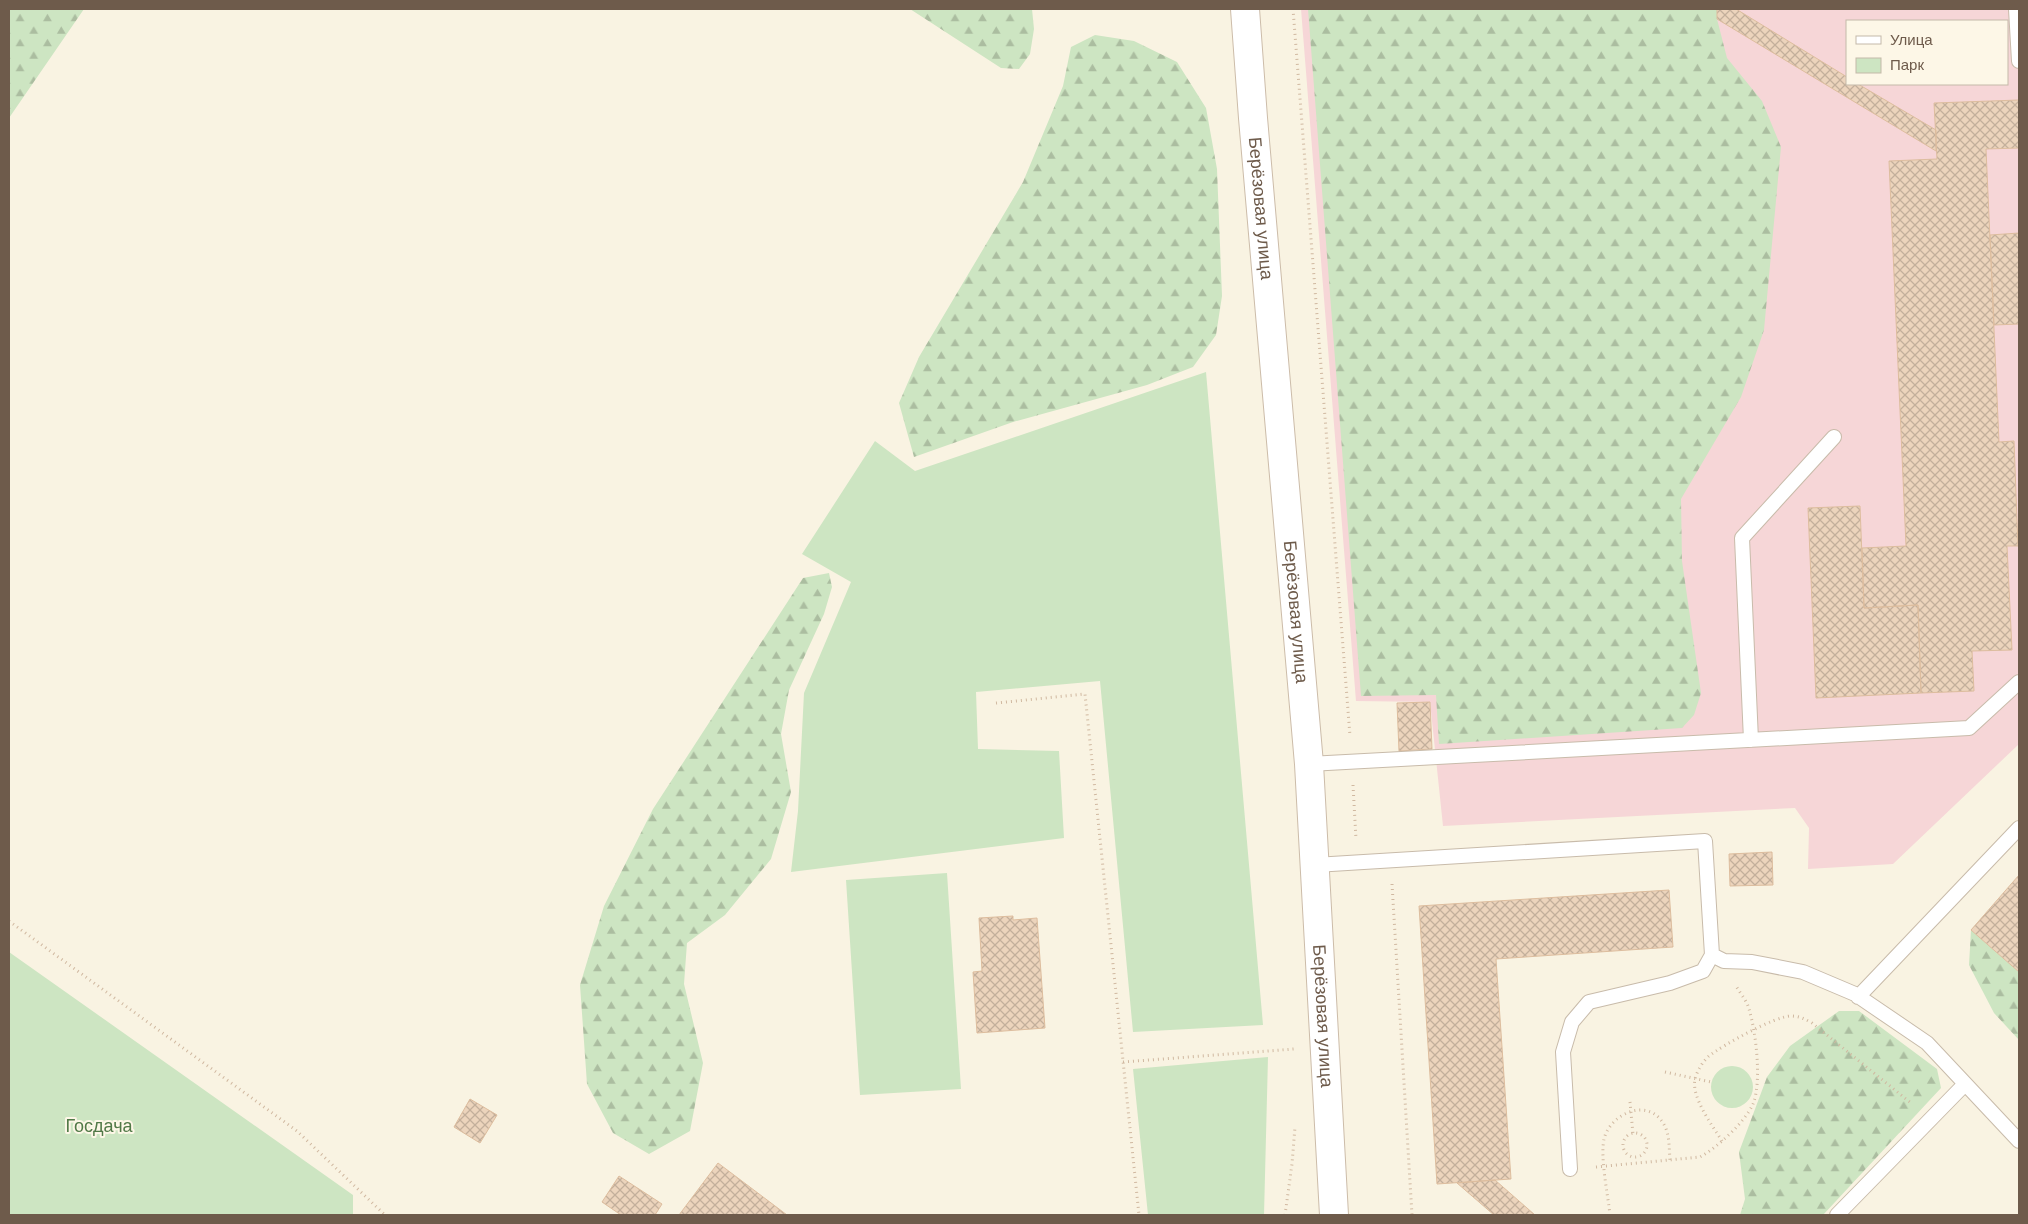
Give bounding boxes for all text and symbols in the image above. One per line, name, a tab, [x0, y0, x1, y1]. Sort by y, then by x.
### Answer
legend	[1846, 20, 2008, 85]
text: Улица	[1890, 30, 1933, 50]
text: Парк	[1890, 55, 1924, 75]
street label: Берёзовая улица	[1243, 136, 1279, 282]
street label: Берёзовая улица	[1278, 539, 1314, 685]
street label: Берёзовая улица	[1307, 944, 1339, 1089]
park label: Госдача	[65, 1114, 134, 1138]

